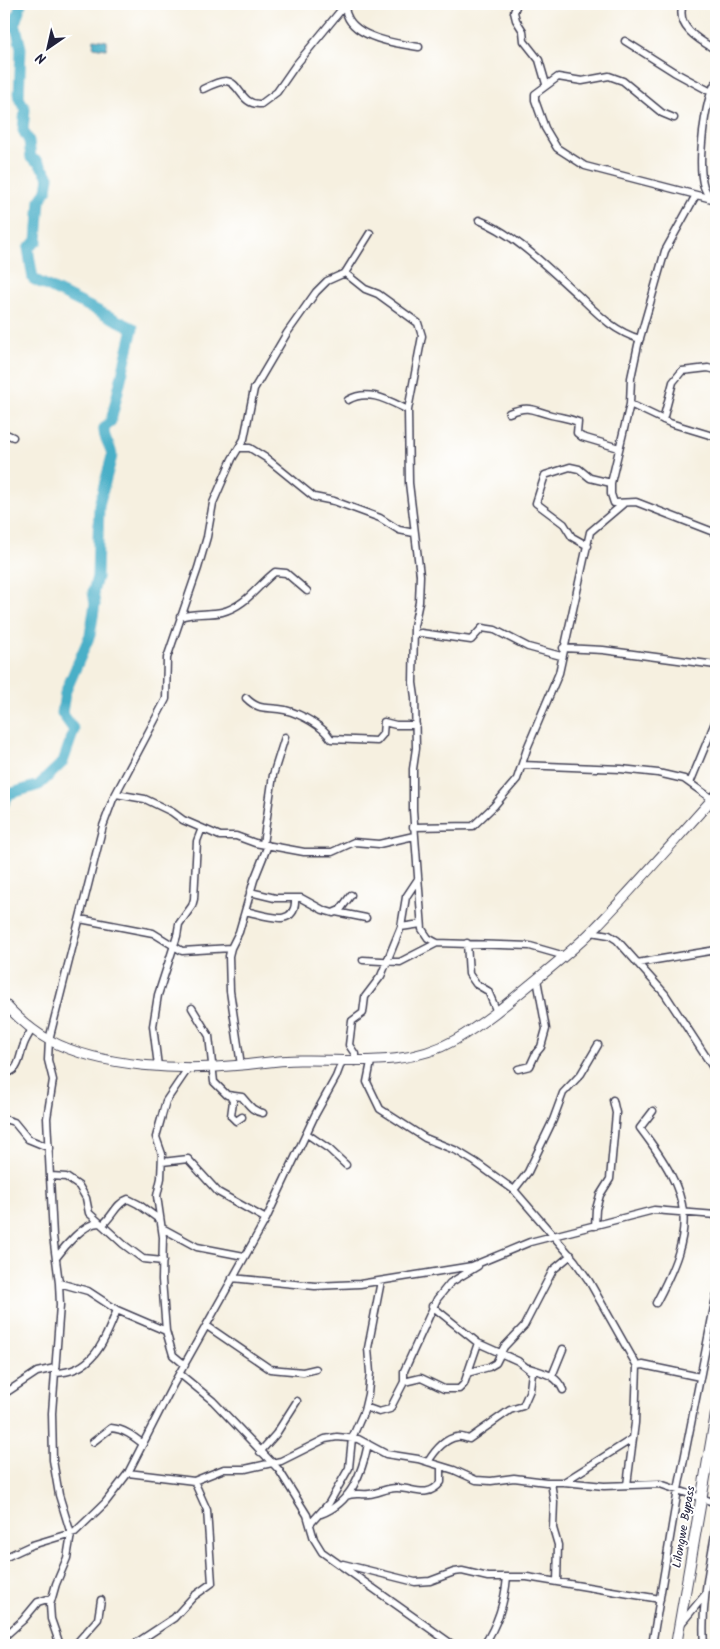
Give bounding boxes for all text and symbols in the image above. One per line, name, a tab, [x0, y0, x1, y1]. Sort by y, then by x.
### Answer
north arrow	[22, 22, 72, 72]
text: N	[31, 46, 51, 70]
street label: Lilongwe Bypass	[667, 1484, 701, 1570]

